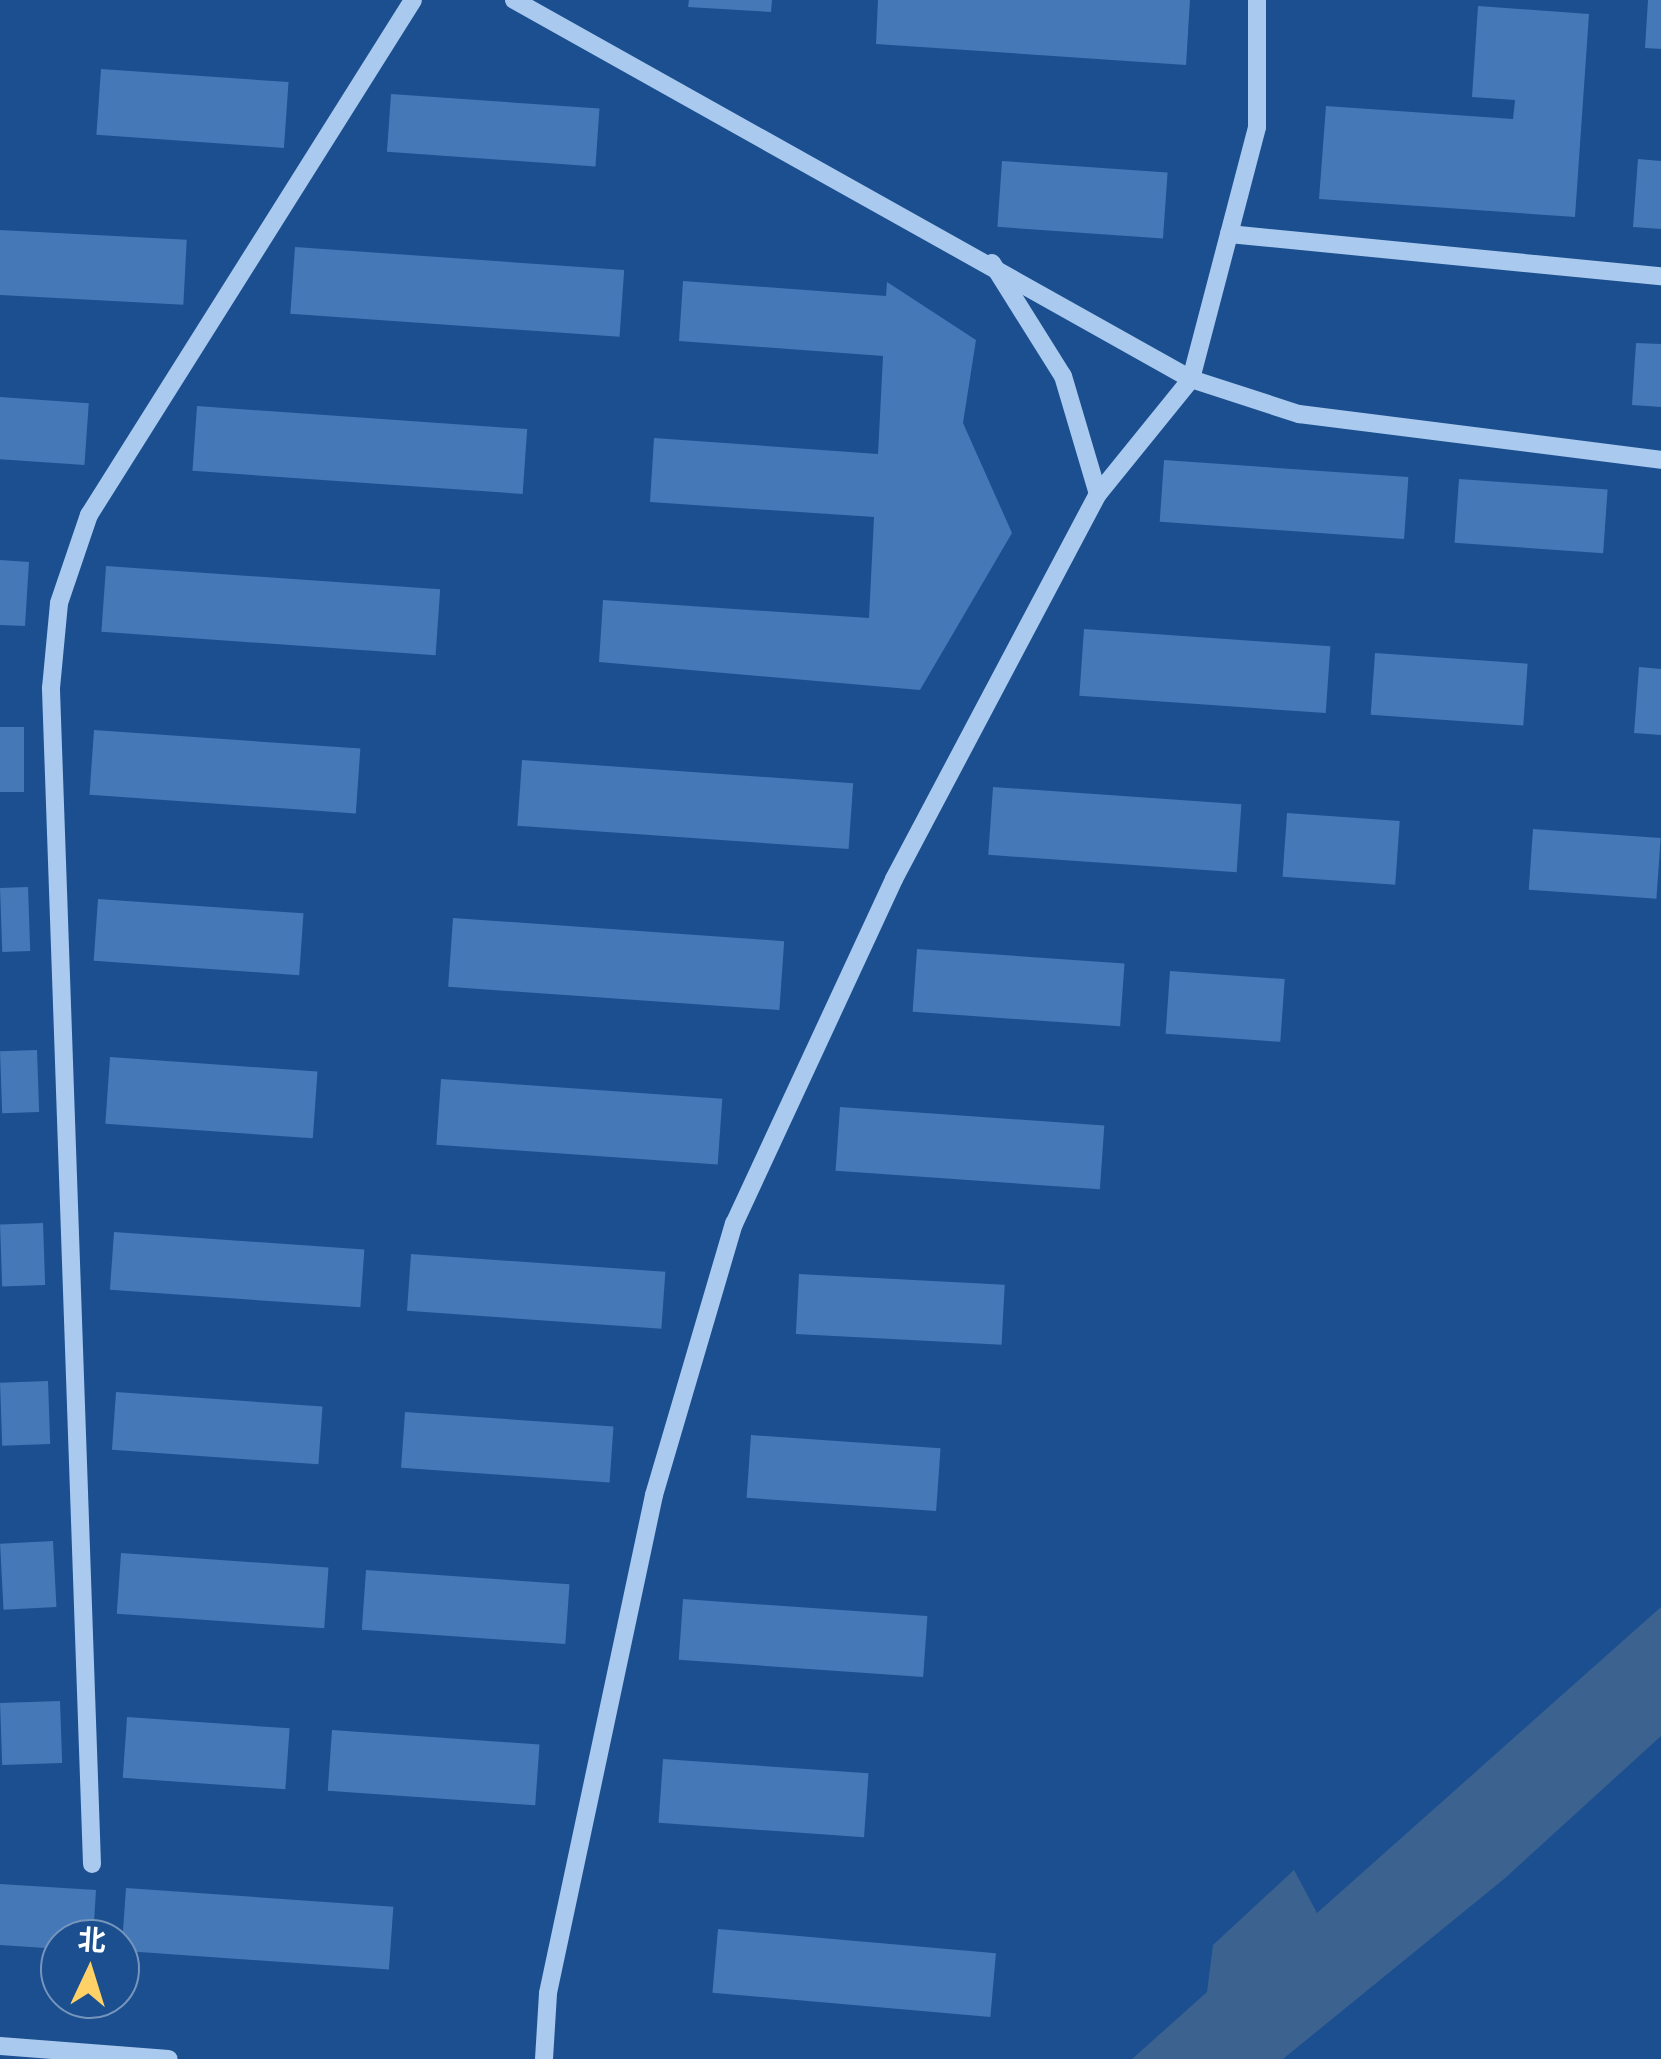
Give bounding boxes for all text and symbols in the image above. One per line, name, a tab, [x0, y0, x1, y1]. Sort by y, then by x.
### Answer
north arrow	[40, 1919, 140, 2019]
text: 北	[77, 1923, 107, 1958]

